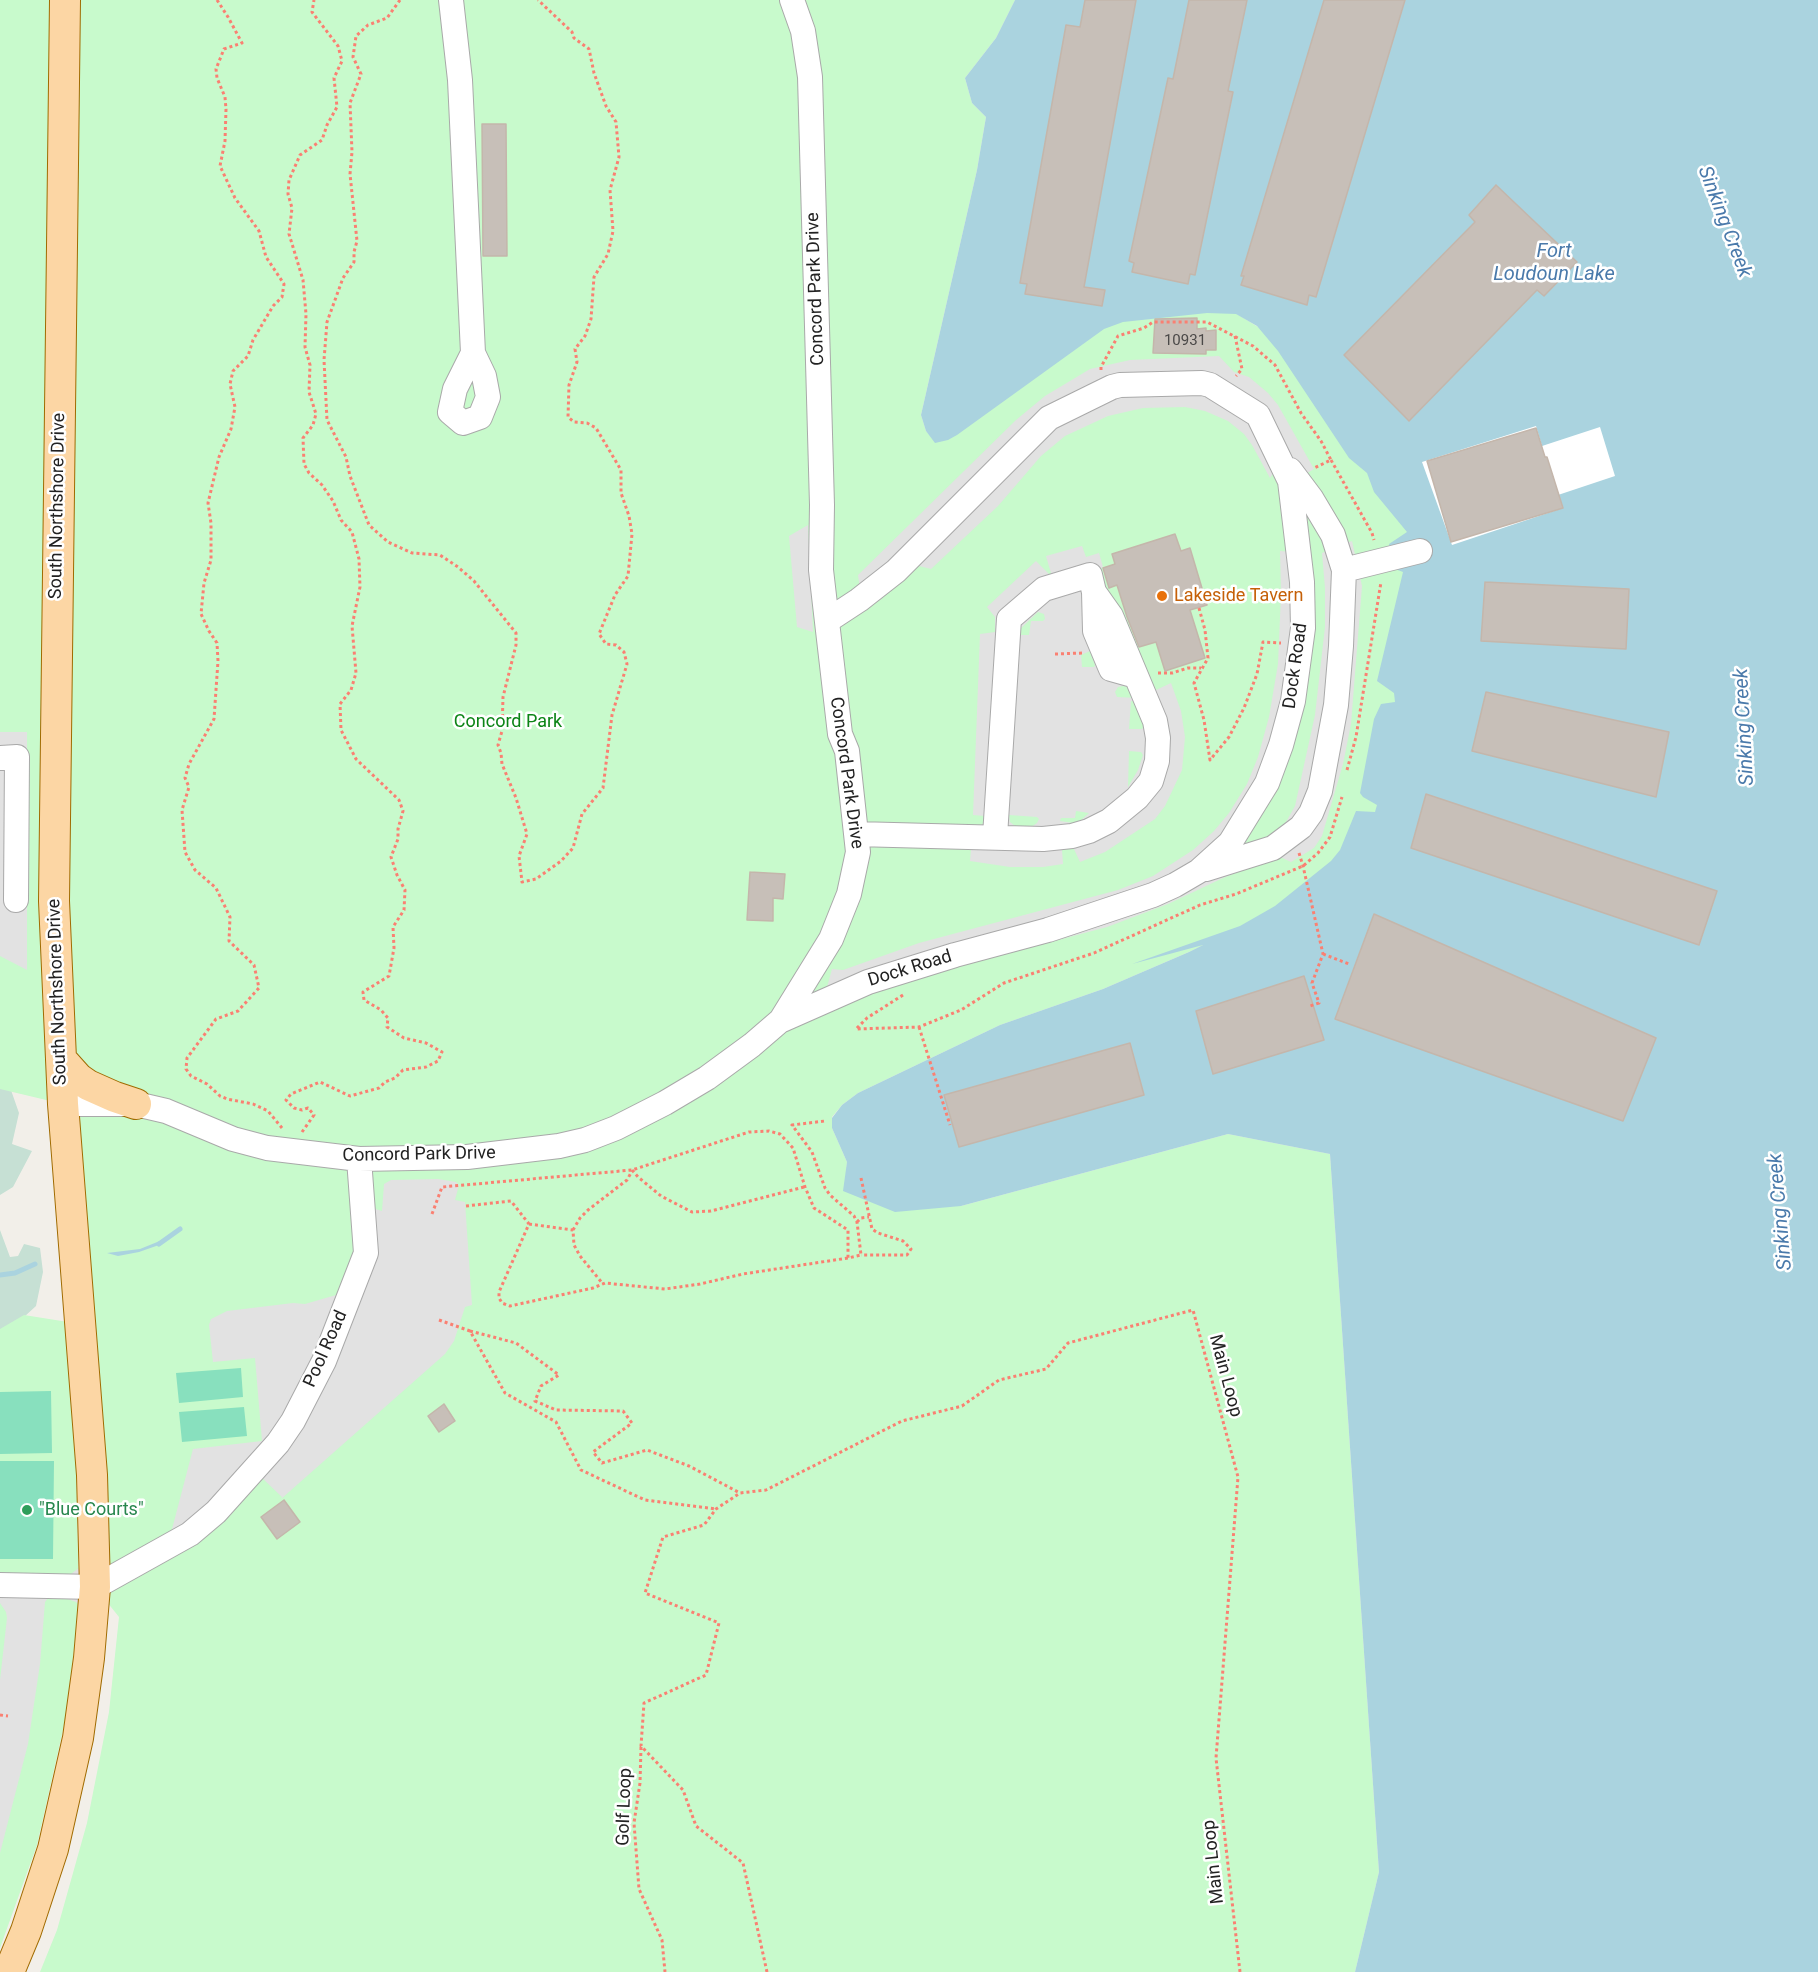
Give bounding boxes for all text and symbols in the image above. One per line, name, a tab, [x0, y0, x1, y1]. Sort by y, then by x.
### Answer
water label: Sinking Creek	[1692, 163, 1756, 281]
street label: Concord Park Drive	[803, 212, 829, 366]
water label: Fort Loudoun Lake	[1493, 240, 1615, 287]
house number: 10931	[1164, 332, 1206, 350]
street label: South Northshore Drive	[46, 413, 70, 599]
place label: Lakeside Tavern	[1174, 585, 1303, 607]
marker: Lakeside Tavern	[1155, 589, 1169, 603]
street label: Dock Road	[1279, 622, 1313, 710]
water label: Sinking Creek	[1730, 668, 1760, 786]
street label: Concord Park Drive	[825, 696, 867, 850]
park label: Concord Park	[454, 711, 562, 733]
street label: South Northshore Drive	[44, 898, 72, 1086]
street label: Dock Road	[866, 946, 954, 992]
street label: Concord Park Drive	[342, 1143, 496, 1167]
water label: Sinking Creek	[1764, 1152, 1798, 1272]
street label: Pool Road	[299, 1307, 353, 1391]
street label: Main Loop	[1204, 1332, 1246, 1420]
place label: "Blue Courts"	[39, 1499, 144, 1521]
marker: "Blue Courts"	[20, 1503, 34, 1517]
street label: Golf Loop	[613, 1768, 637, 1846]
street label: Main Loop	[1199, 1819, 1229, 1905]

